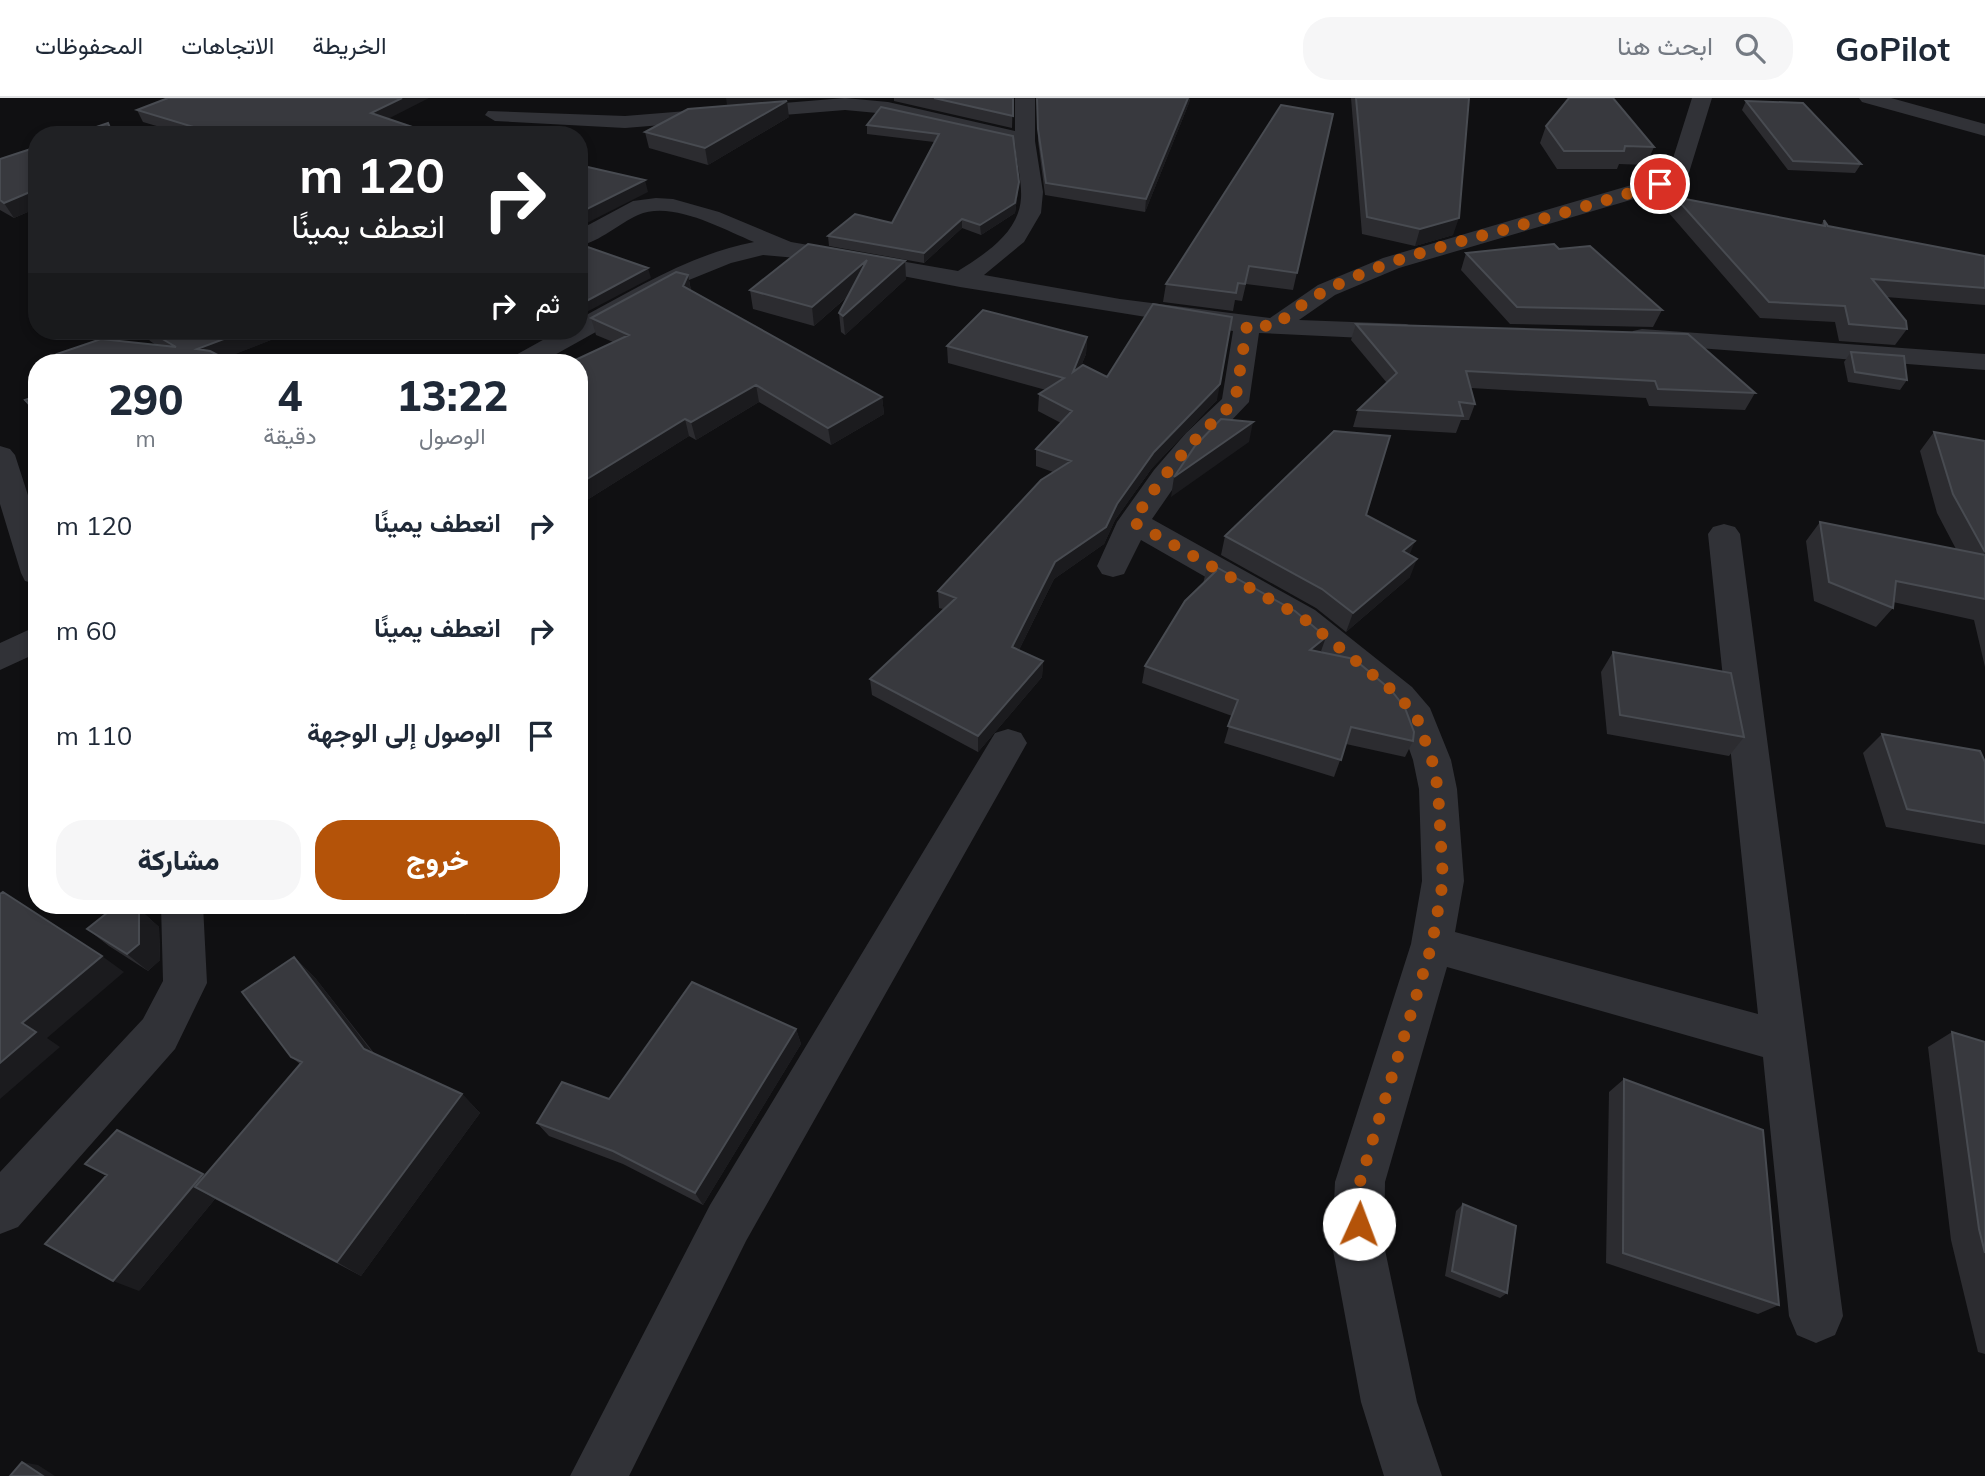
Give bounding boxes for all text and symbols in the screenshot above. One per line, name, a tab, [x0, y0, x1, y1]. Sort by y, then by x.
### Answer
search box	[1303, 17, 1793, 80]
text: GoPilot	[1835, 28, 1950, 69]
text: ابحث هنا	[1617, 29, 1713, 62]
icon: search	[1731, 29, 1769, 67]
text: المحفوظات	[35, 30, 143, 60]
text: الاتجاهات	[181, 30, 274, 60]
text: الخريطة	[312, 30, 387, 60]
text: 120 m	[299, 144, 445, 205]
icon: right	[469, 154, 560, 245]
pin	[1630, 154, 1690, 214]
icon: arrive	[1641, 165, 1679, 203]
text: انعطف يمينًا	[291, 206, 445, 246]
icon: right	[484, 287, 522, 325]
text: ثم	[536, 287, 560, 320]
text: 4	[277, 369, 303, 422]
text: 13:22	[396, 369, 508, 422]
text: 290	[108, 373, 184, 426]
text: دقيقة	[263, 421, 317, 450]
text: الوصول	[419, 421, 485, 450]
text: m	[136, 424, 156, 453]
text: انعطف يمينًا	[374, 506, 501, 539]
icon: right	[522, 507, 560, 545]
text: 120 m	[56, 509, 132, 542]
text: انعطف يمينًا	[374, 611, 501, 644]
icon: right	[522, 612, 560, 650]
text: 60 m	[56, 614, 117, 647]
text: الوصول إلى الوجهة	[307, 716, 501, 749]
icon: arrive	[522, 717, 560, 755]
text: 110 m	[56, 719, 132, 752]
button: مشاركة	[56, 820, 301, 900]
button: خروج	[315, 820, 560, 900]
position arrow	[1322, 1187, 1396, 1261]

